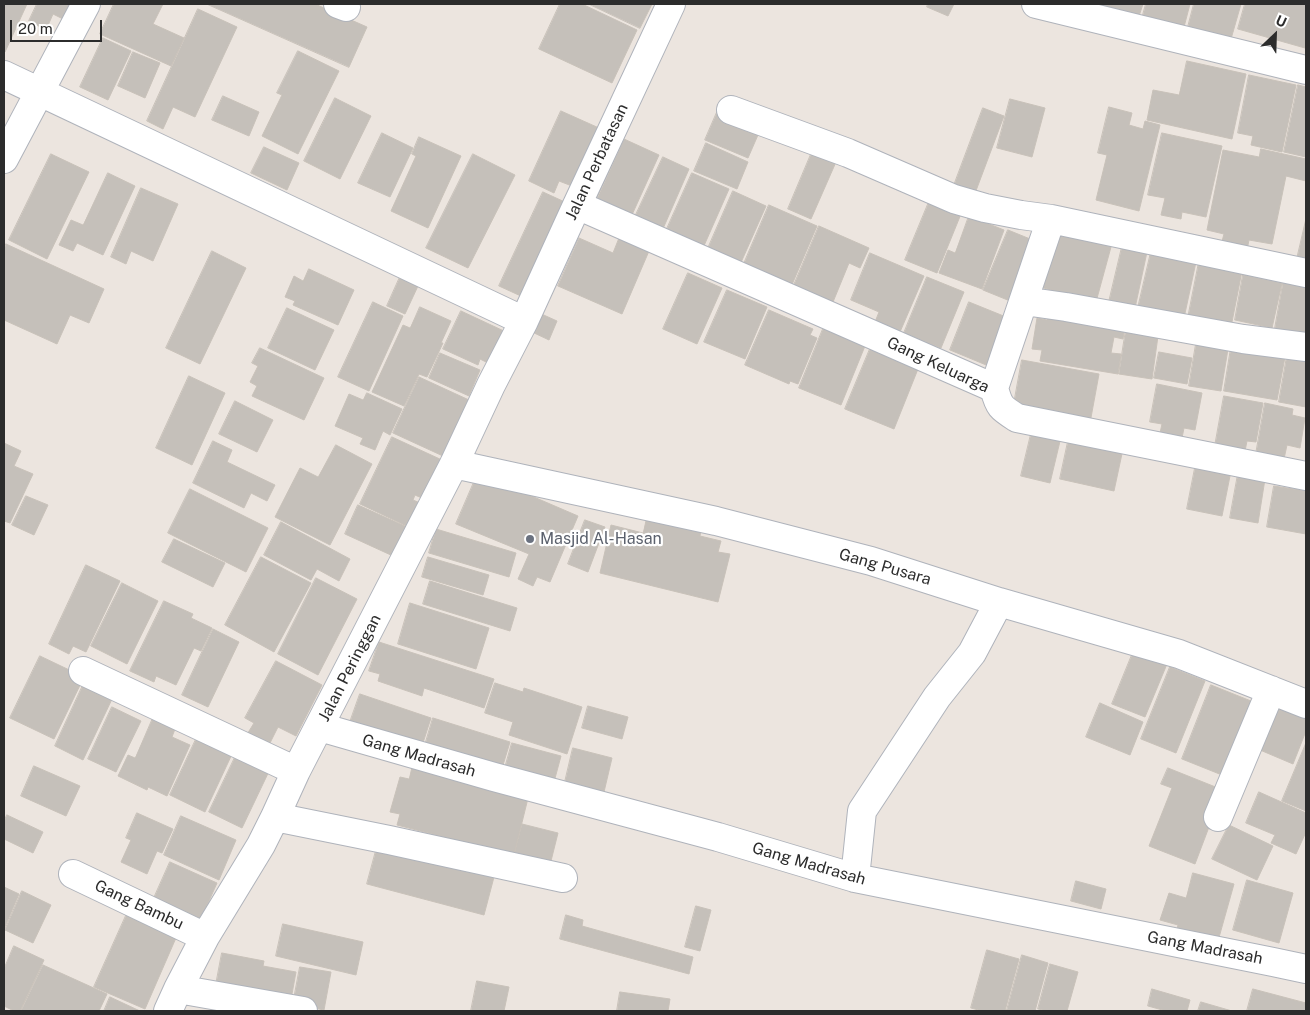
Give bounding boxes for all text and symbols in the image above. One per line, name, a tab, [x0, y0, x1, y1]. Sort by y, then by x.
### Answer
scale bar	[12, 10, 105, 42]
north arrow	[1250, 10, 1300, 60]
text: U	[1273, 12, 1289, 31]
text: 20 m	[18, 20, 53, 37]
street label: Jalan Perbatasan	[562, 101, 632, 223]
street label: Gang Keluarga	[884, 333, 992, 397]
place label: Masjid Al-Hasan	[540, 529, 662, 549]
marker: Masjid Al-Hasan	[524, 533, 536, 545]
street label: Gang Pusara	[837, 545, 933, 589]
street label: Jalan Peringgan	[315, 611, 385, 725]
street label: Gang Madrasah	[360, 731, 478, 781]
street label: Gang Madrasah	[750, 839, 868, 889]
street label: Gang Bambu	[91, 876, 187, 934]
street label: Gang Madrasah	[1146, 927, 1264, 969]

